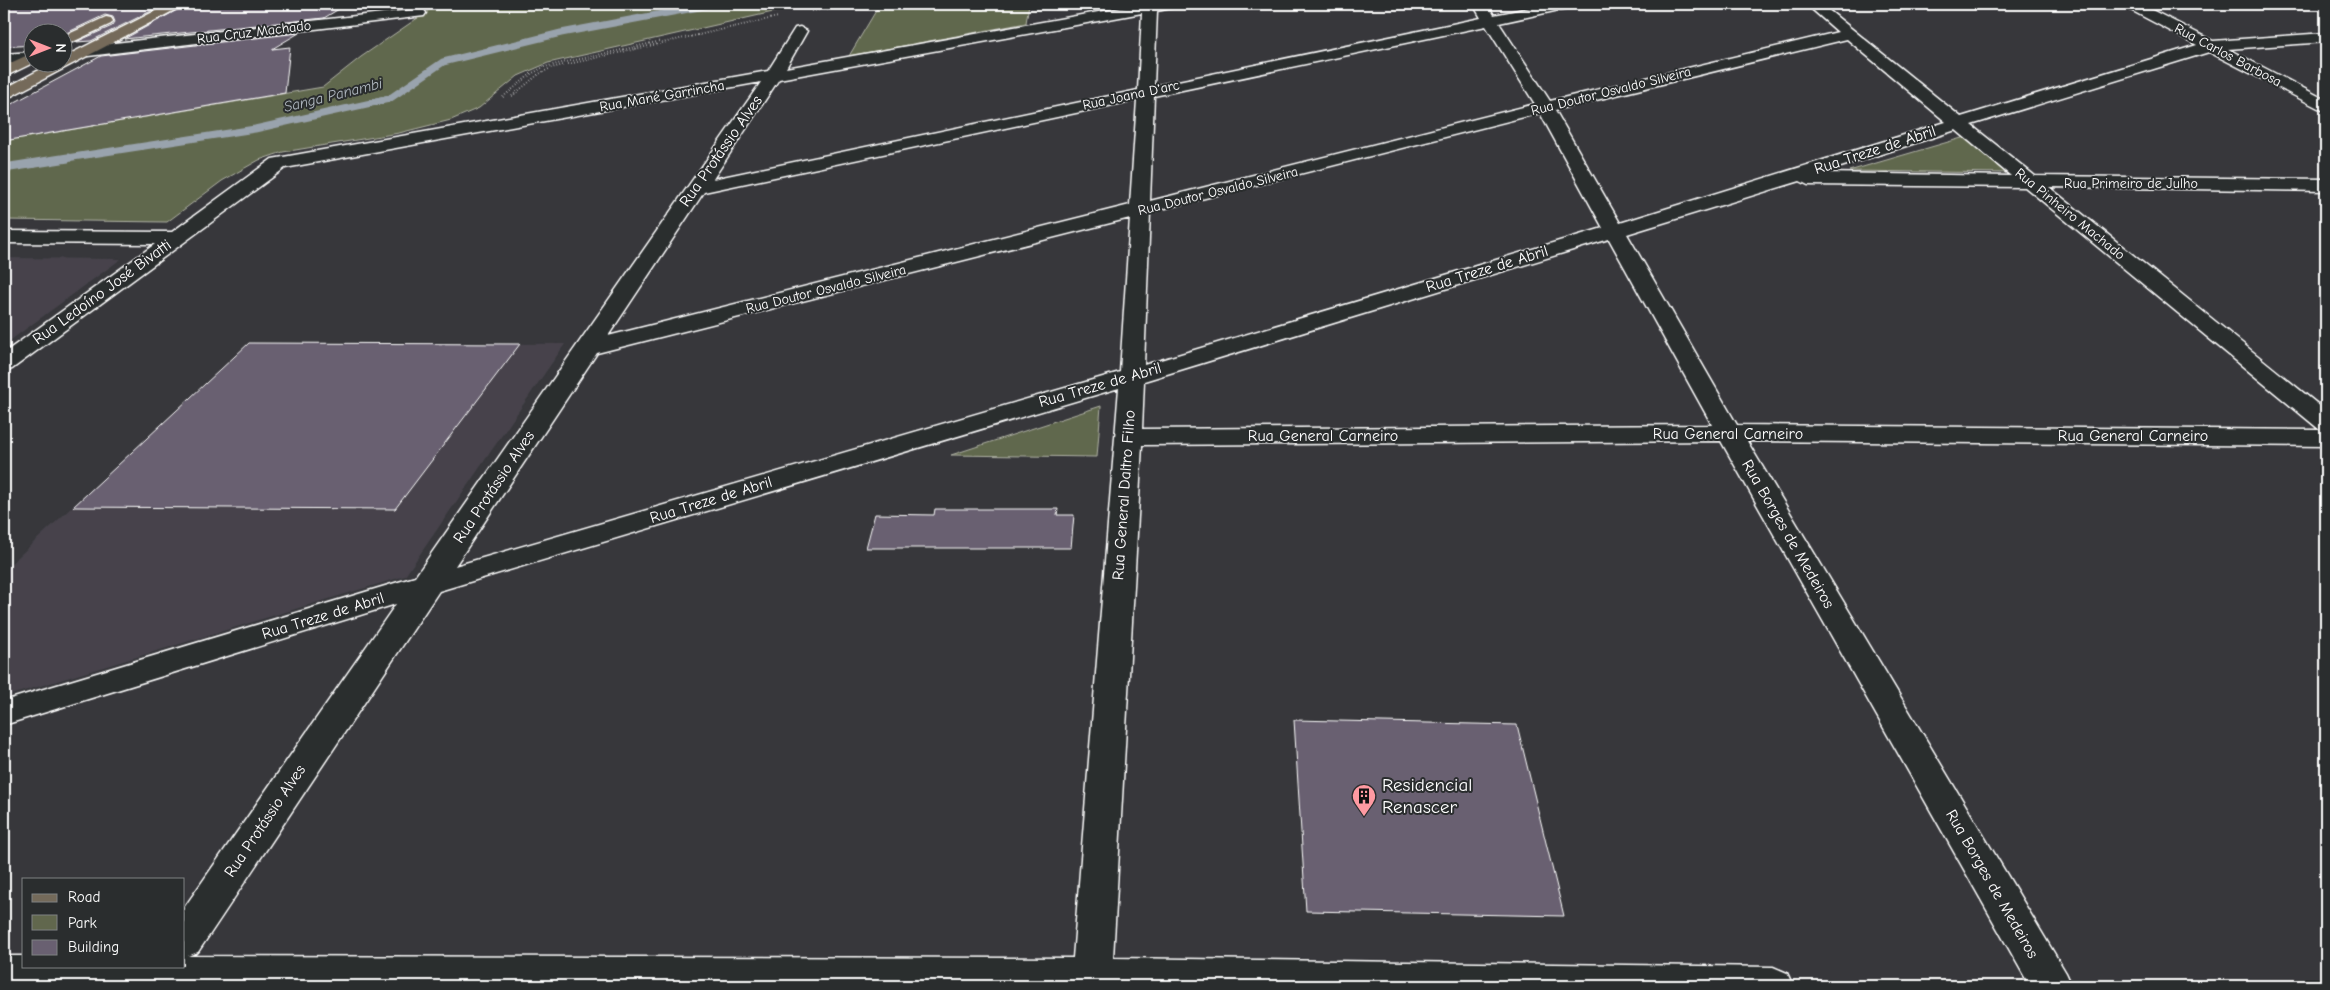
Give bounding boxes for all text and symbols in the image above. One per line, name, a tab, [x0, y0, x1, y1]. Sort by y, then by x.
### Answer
street label: Rua Cruz Machado	[196, 17, 312, 47]
street label: Rua Carlos Barbosa	[2172, 20, 2284, 90]
north arrow	[22, 22, 72, 72]
text: N	[52, 43, 69, 53]
street label: Rua Doutor Osvaldo Silveira	[1529, 63, 1693, 119]
water label: Sanga Panambi	[282, 74, 385, 116]
street label: Rua Joana D'arc	[1081, 76, 1181, 114]
street label: Rua Mané Garrincha	[598, 77, 726, 115]
street label: Rua Protássio Alves	[676, 92, 766, 210]
street label: Rua Treze de Abril	[1812, 122, 1938, 178]
street label: Rua Doutor Osvaldo Silveira	[1136, 163, 1300, 219]
street label: Rua Pinheiro Machado	[2012, 164, 2128, 264]
street label: Rua Primeiro de Julho	[2064, 175, 2198, 192]
street label: Rua Ledoíno José Bivatti	[29, 236, 175, 348]
street label: Rua Treze de Abril	[1424, 242, 1550, 296]
street label: Rua Doutor Osvaldo Silveira	[744, 261, 908, 317]
street label: Rua Treze de Abril	[1037, 359, 1163, 411]
street label: Rua General Daltro Filho	[1109, 409, 1139, 581]
street label: Rua General Carneiro	[1653, 425, 1803, 443]
street label: Rua Protássio Alves	[450, 427, 538, 547]
street label: Rua General Carneiro	[1248, 427, 1398, 445]
street label: Rua General Carneiro	[2058, 427, 2208, 445]
street label: Rua Borges de Medeiros	[1738, 457, 1838, 612]
street label: Rua Treze de Abril	[648, 473, 774, 527]
street label: Rua Treze de Abril	[260, 589, 386, 643]
street label: Rua Protássio Alves	[221, 761, 309, 881]
place label: Residencial Renascer	[1382, 774, 1472, 818]
building icon: Residencial Renascer	[1351, 783, 1377, 817]
street label: Rua Borges de Medeiros	[1942, 807, 2042, 962]
legend	[22, 878, 185, 968]
text: Road	[68, 888, 100, 906]
text: Park	[68, 914, 97, 932]
text: Building	[68, 938, 119, 956]

